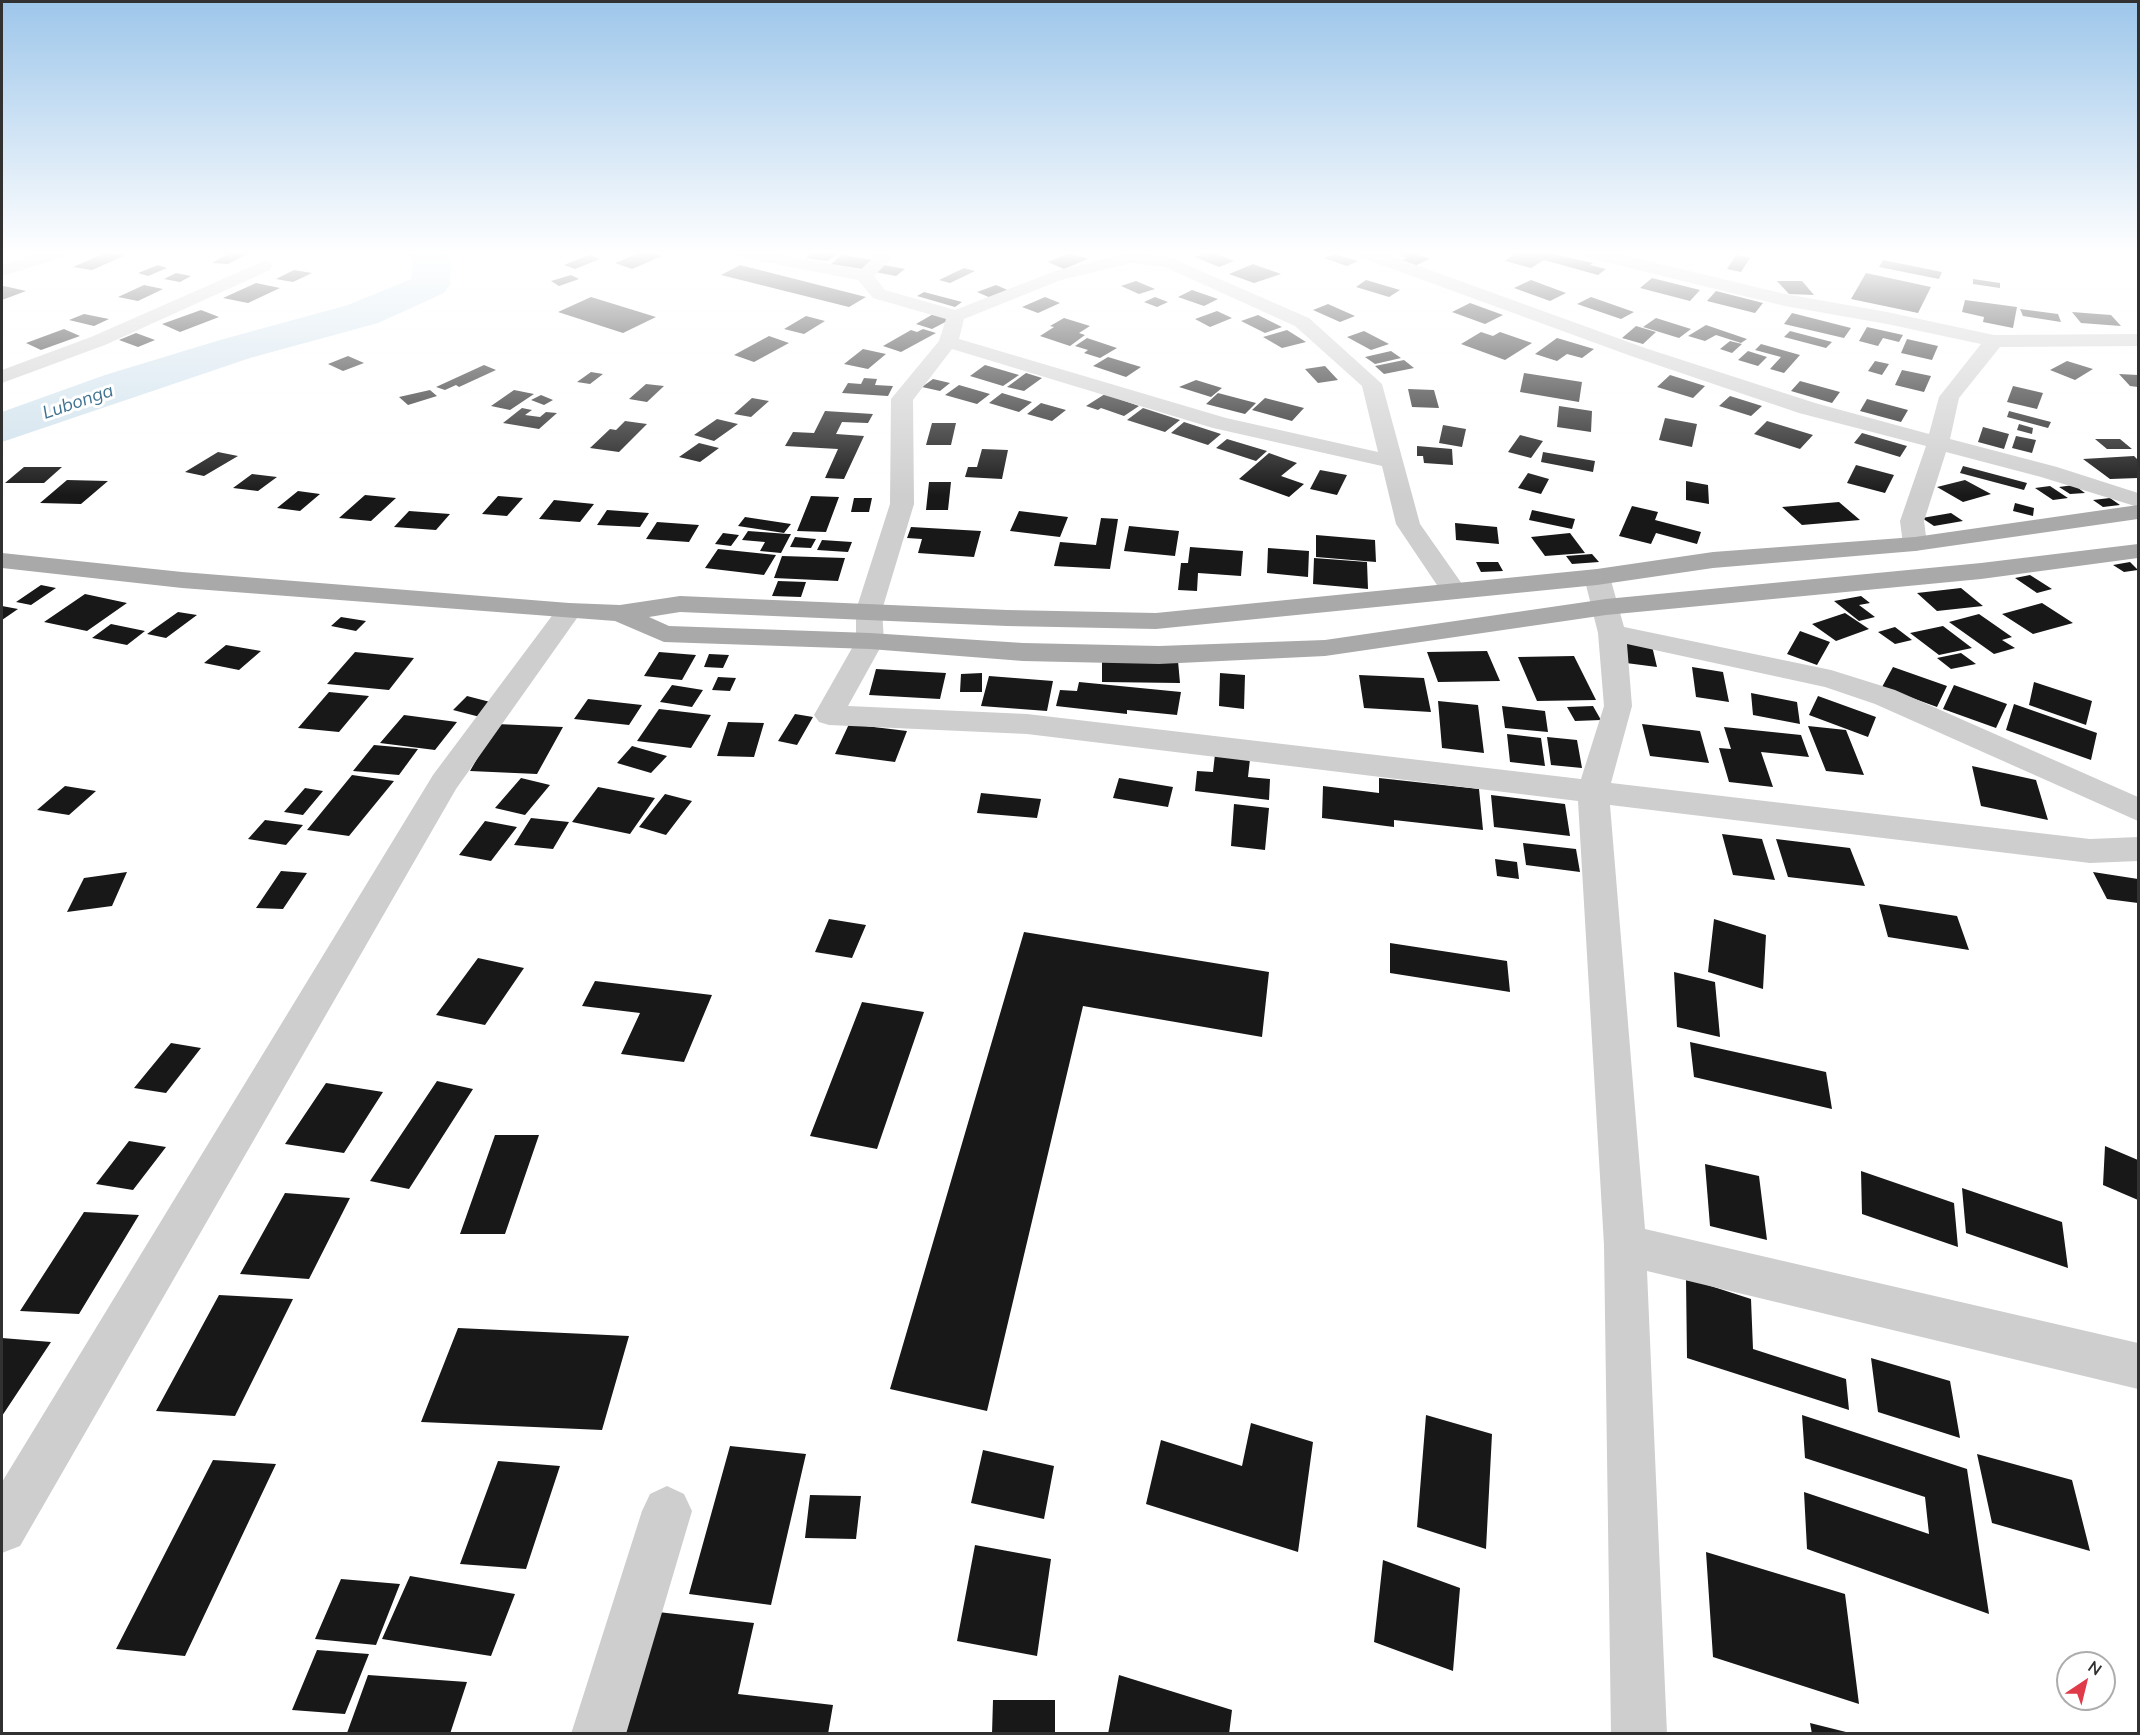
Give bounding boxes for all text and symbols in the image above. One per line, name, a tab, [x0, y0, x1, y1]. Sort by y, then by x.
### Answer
water label: Lubonga	[40, 380, 116, 424]
north arrow	[2056, 1651, 2116, 1711]
text: N	[2084, 1656, 2106, 1680]

